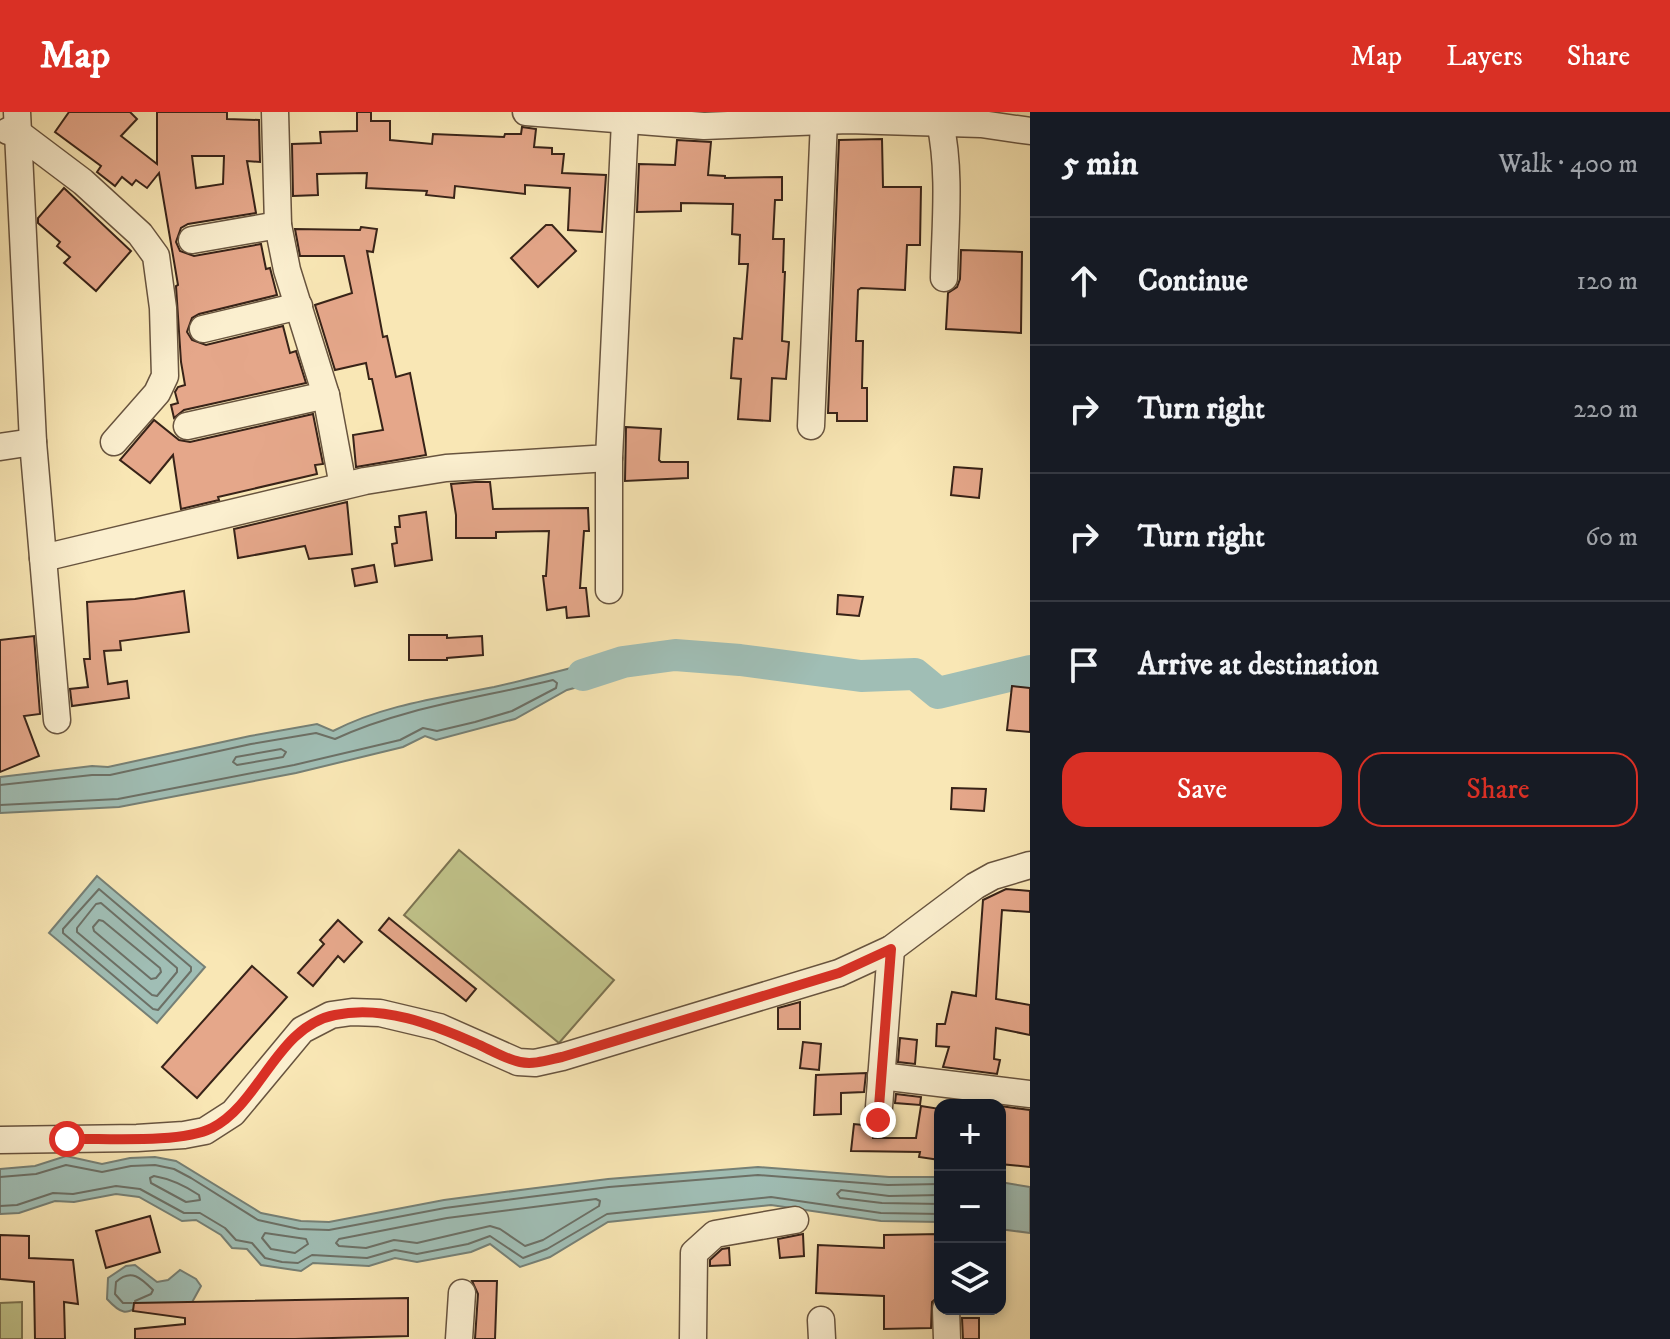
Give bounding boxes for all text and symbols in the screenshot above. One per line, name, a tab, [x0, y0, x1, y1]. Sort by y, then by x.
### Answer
text: Map	[40, 32, 110, 80]
text: Map	[1351, 39, 1402, 74]
text: Layers	[1446, 39, 1523, 74]
text: Share	[1567, 39, 1630, 74]
text: 5 min	[1062, 143, 1138, 185]
text: Walk · 400 m	[1499, 148, 1638, 181]
icon: ahead	[1062, 259, 1106, 303]
text: Continue	[1138, 263, 1248, 300]
text: 120 m	[1577, 265, 1638, 298]
icon: right	[1062, 387, 1106, 431]
text: Turn right	[1138, 391, 1265, 428]
text: 220 m	[1573, 393, 1638, 426]
icon: right	[1062, 515, 1106, 559]
text: Turn right	[1138, 519, 1265, 556]
text: 60 m	[1585, 521, 1638, 554]
icon: arrive	[1062, 643, 1106, 687]
text: Arrive at destination	[1138, 647, 1379, 684]
button: Save	[1062, 752, 1342, 827]
button: Share	[1358, 752, 1638, 827]
map controls	[934, 1099, 1006, 1315]
button: +	[934, 1099, 1006, 1171]
route end	[860, 1102, 896, 1138]
route start	[49, 1121, 85, 1157]
button: −	[934, 1171, 1006, 1243]
button: layers	[934, 1243, 1006, 1315]

